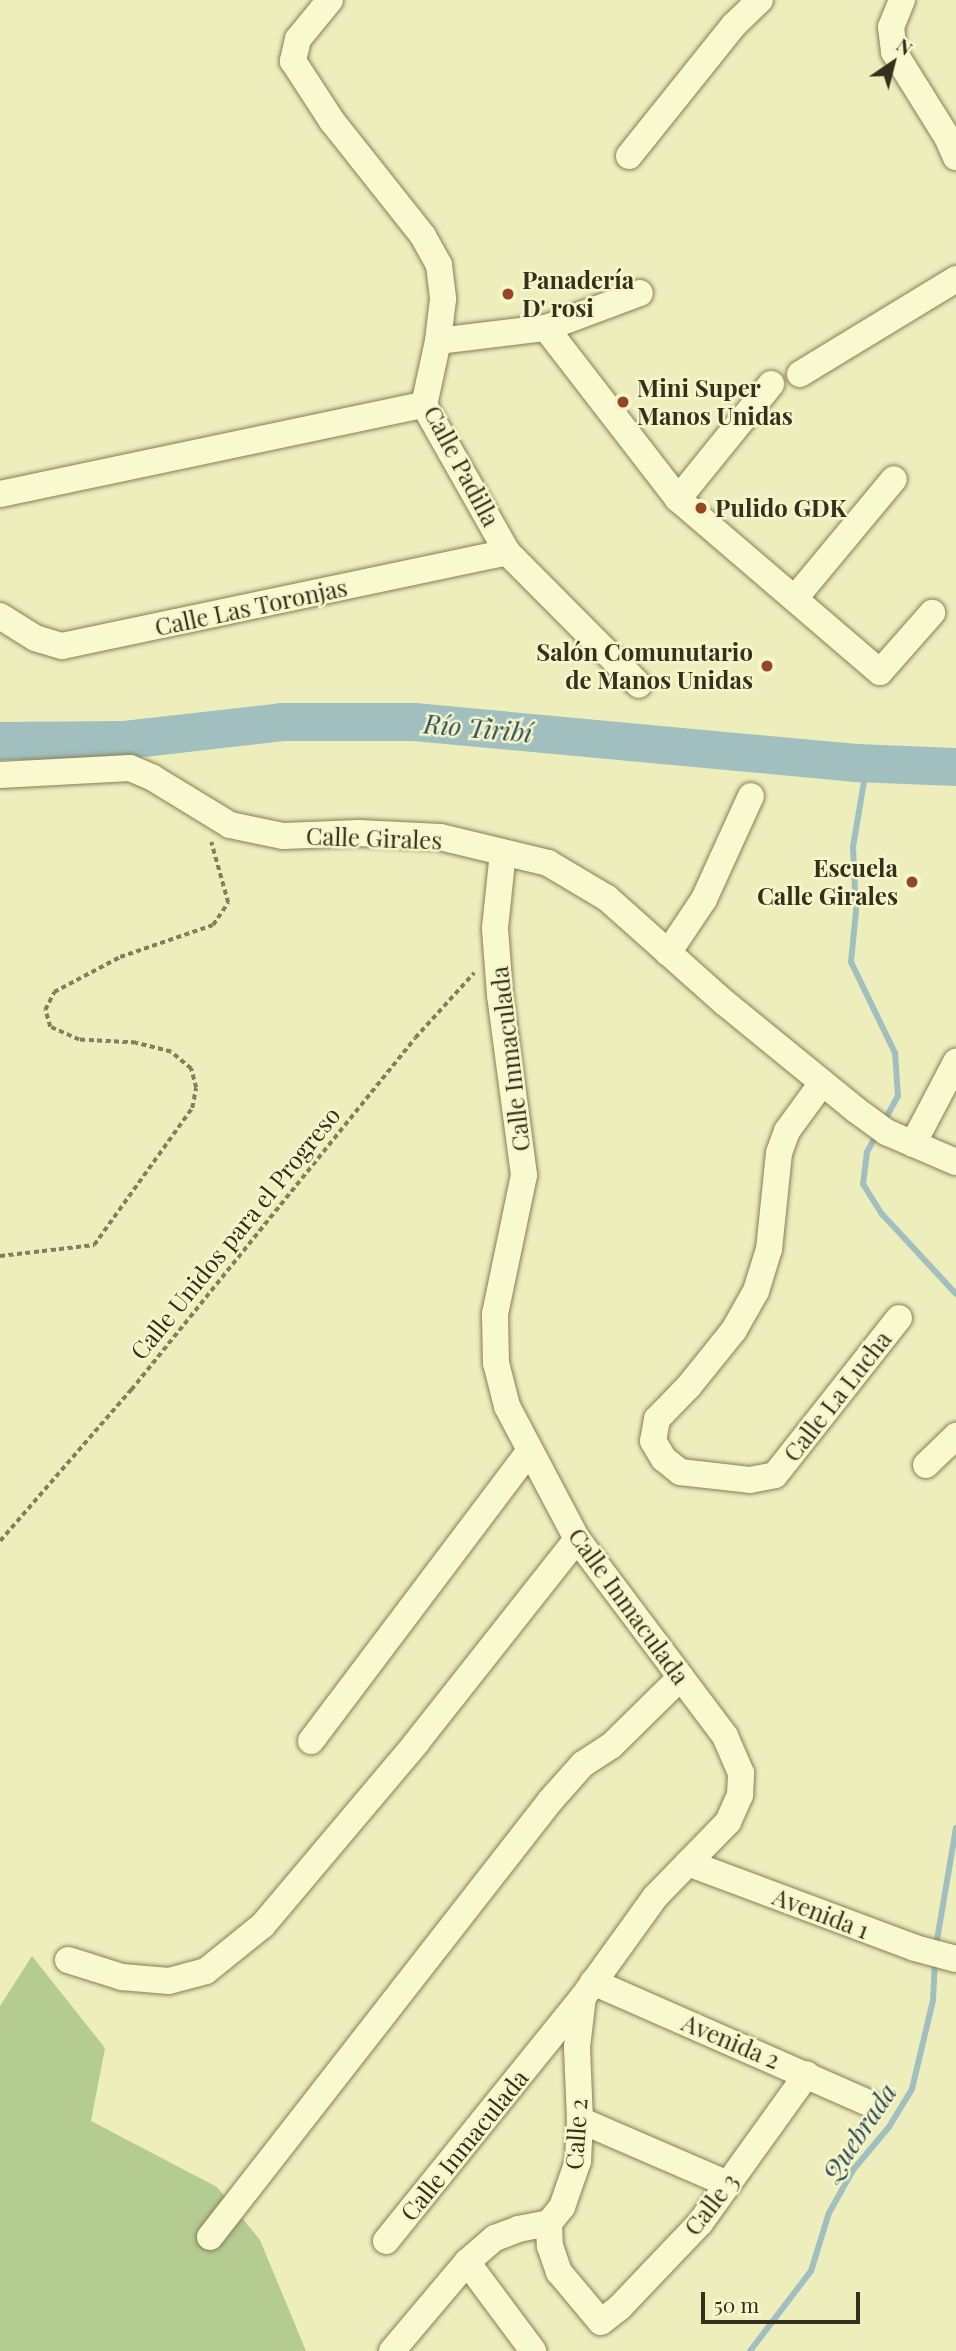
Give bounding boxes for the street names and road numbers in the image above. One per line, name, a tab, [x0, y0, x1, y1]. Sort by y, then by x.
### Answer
street label: Calle Padilla	[418, 401, 506, 531]
street label: Calle Las Toronjas	[152, 572, 350, 642]
street label: Calle Girales	[305, 821, 443, 855]
street label: Calle Inmaculada	[484, 965, 536, 1153]
street label: Calle Unidos para el Progreso	[124, 1101, 346, 1365]
street label: Calle La Lucha	[777, 1325, 897, 1467]
street label: Calle Inmaculada	[563, 1522, 695, 1690]
street label: Avenida 1	[769, 1881, 873, 1945]
street label: Avenida 2	[678, 2008, 784, 2074]
street label: Calle Inmaculada	[394, 2064, 534, 2226]
street label: Calle 2	[559, 2097, 593, 2171]
street label: Calle 3	[678, 2167, 744, 2241]

